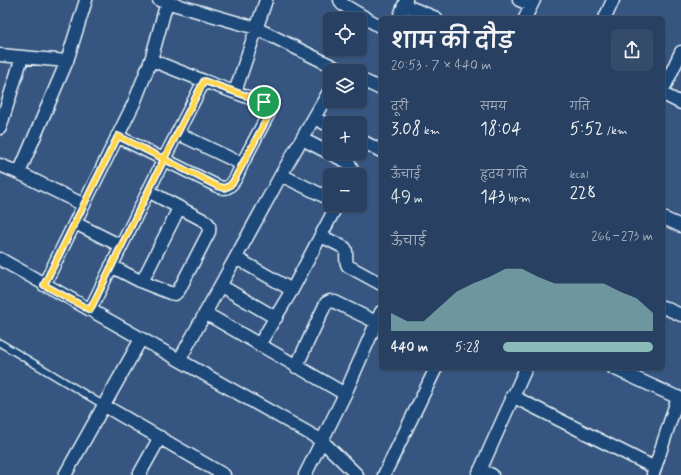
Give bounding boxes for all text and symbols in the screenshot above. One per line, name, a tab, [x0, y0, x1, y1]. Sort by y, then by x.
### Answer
map controls	[323, 12, 367, 212]
button: locate	[323, 12, 367, 56]
text: शाम की दौड़	[391, 28, 514, 56]
button: share	[611, 29, 653, 71]
text: 20:53 · 7 × 440 m	[391, 57, 492, 74]
button: layers	[323, 64, 367, 108]
pin	[247, 85, 281, 119]
icon: arrive	[253, 91, 275, 113]
text: दूरी	[391, 100, 408, 114]
text: समय	[480, 100, 507, 114]
text: गति	[570, 100, 590, 114]
button: +	[323, 116, 367, 160]
text: 3.08	[391, 118, 421, 140]
text: 18:04	[480, 118, 522, 140]
text: 5:52	[570, 118, 604, 140]
text: km	[421, 124, 440, 138]
text: /km	[604, 124, 627, 138]
button: −	[323, 168, 367, 212]
text: ऊँचाई	[391, 168, 421, 182]
text: हृदय गति	[480, 168, 527, 182]
text: kcal	[570, 168, 588, 182]
text: 228	[570, 182, 596, 204]
text: 49	[391, 186, 411, 208]
text: 143	[480, 186, 505, 208]
text: m	[411, 192, 423, 206]
text: bpm	[505, 192, 530, 206]
text: 266–273 m	[591, 228, 653, 245]
text: ऊँचाई	[391, 233, 426, 250]
text: 440 m	[391, 339, 428, 356]
text: 5:28	[455, 339, 480, 356]

